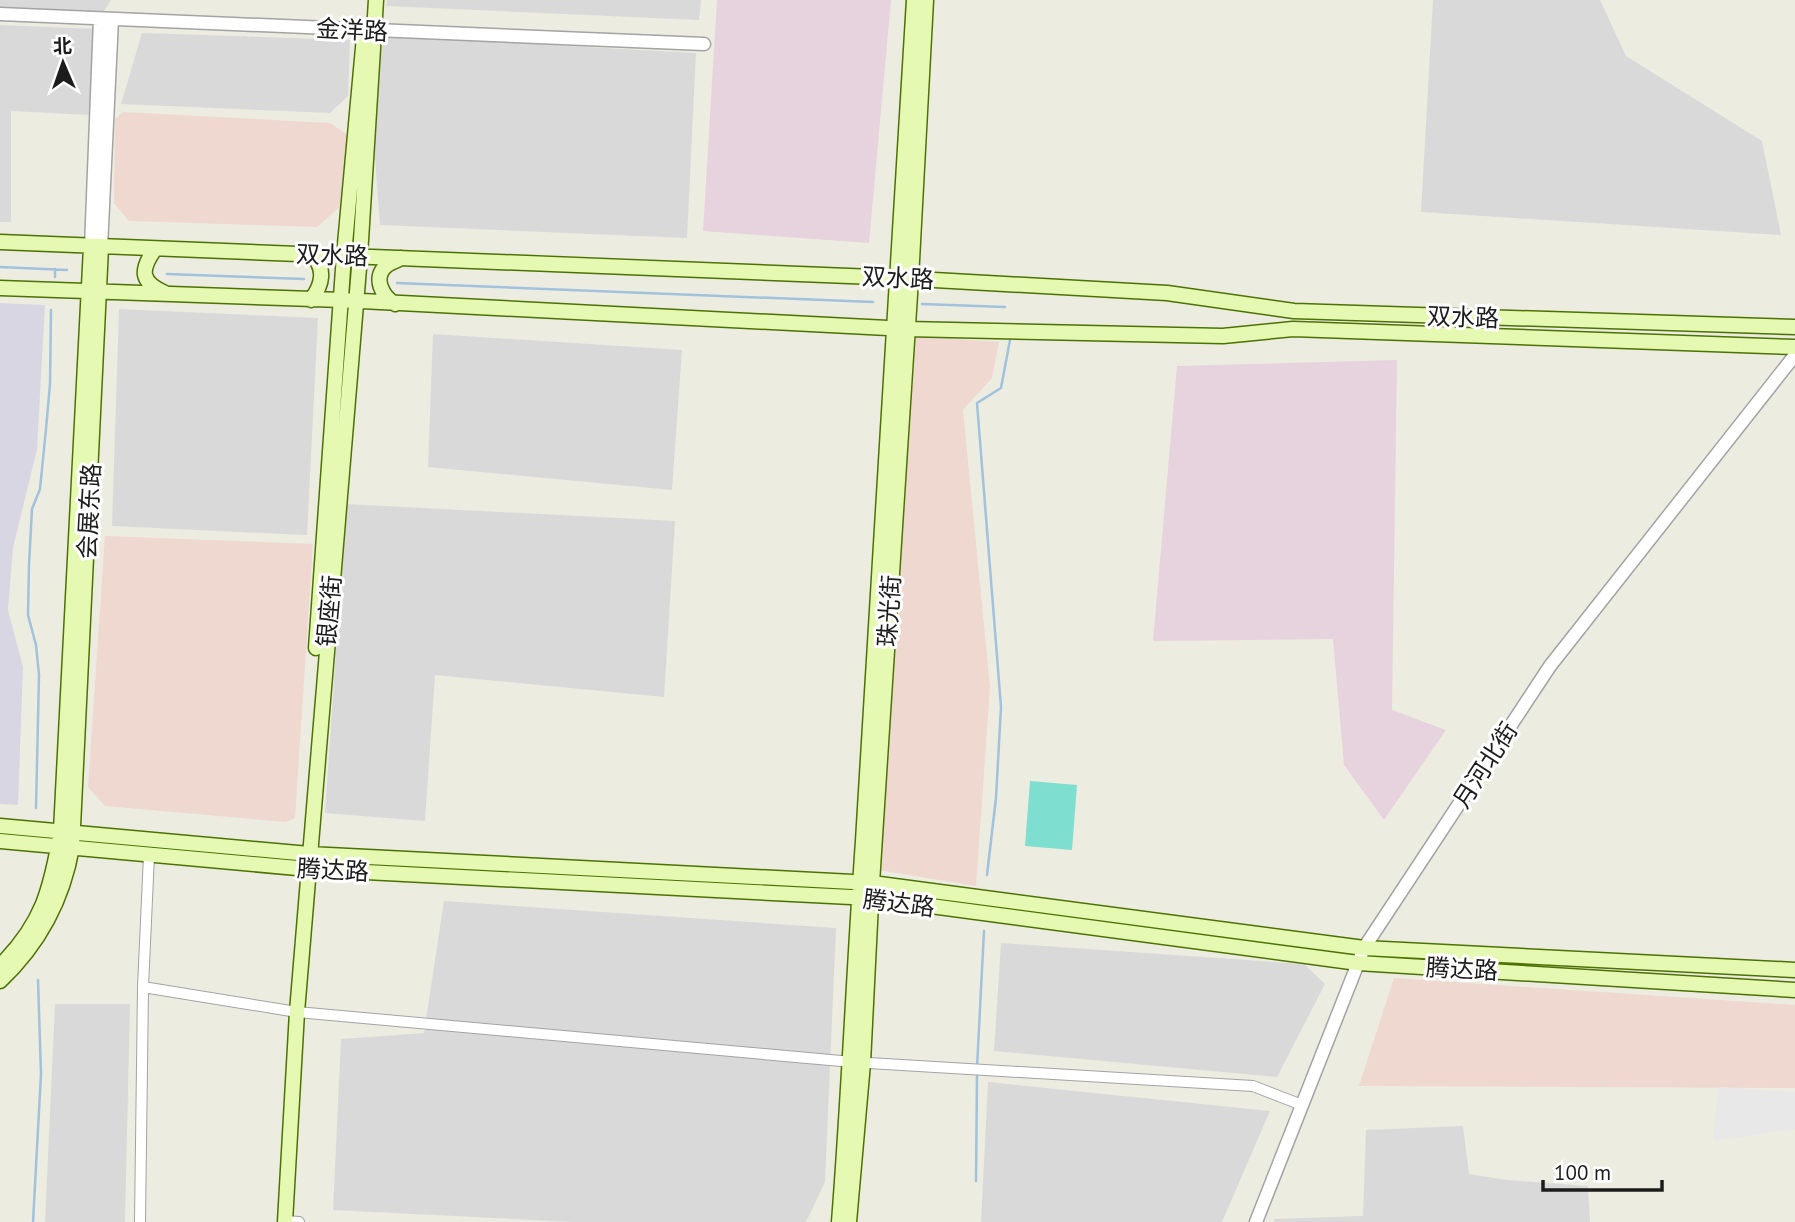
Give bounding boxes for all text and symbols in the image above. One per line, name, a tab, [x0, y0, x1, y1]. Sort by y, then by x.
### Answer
street label: 金洋路	[315, 13, 389, 47]
north arrow	[28, 28, 98, 98]
text: 北	[52, 34, 72, 58]
street label: 双水路	[295, 238, 369, 272]
street label: 双水路	[861, 261, 935, 295]
street label: 双水路	[1426, 300, 1500, 334]
street label: 会展东路	[71, 462, 107, 560]
street label: 银座街	[310, 574, 348, 648]
street label: 珠光街	[871, 574, 907, 648]
street label: 月河北街	[1446, 716, 1524, 814]
street label: 腾达路	[296, 853, 370, 887]
street label: 腾达路	[861, 883, 937, 923]
street label: 腾达路	[1425, 952, 1499, 986]
scale bar	[1543, 1148, 1662, 1192]
text: 100 m	[1554, 1159, 1611, 1186]

